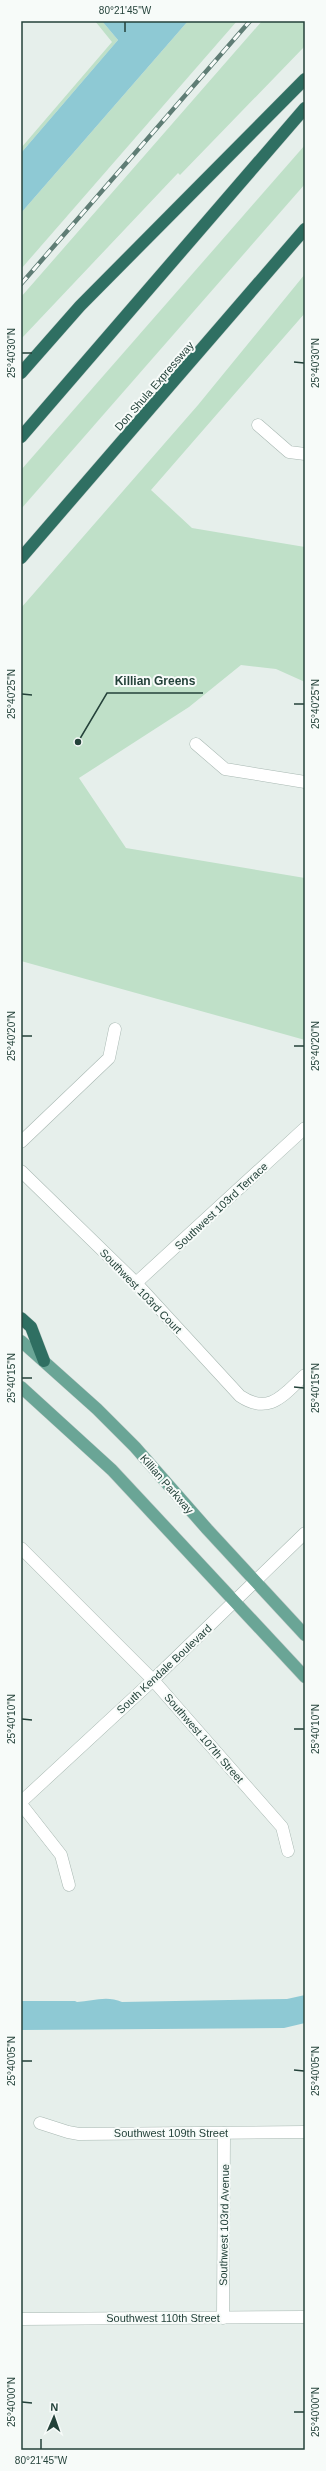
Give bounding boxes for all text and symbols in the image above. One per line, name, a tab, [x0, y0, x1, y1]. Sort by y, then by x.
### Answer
text: 80°21'45"W	[99, 5, 152, 16]
text: 25°40'30"N	[6, 328, 17, 378]
text: 25°40'30"N	[310, 338, 321, 388]
street label: Don Shula Expressway	[112, 339, 196, 433]
text: 25°40'25"N	[6, 669, 17, 719]
callout: Killian Greens	[107, 669, 203, 693]
text: Killian Greens	[115, 674, 196, 688]
text: 25°40'25"N	[310, 679, 321, 729]
text: 25°40'20"N	[6, 1011, 17, 1061]
text: 25°40'20"N	[310, 1021, 321, 1071]
street label: Southwest 103rd Terrace	[172, 1160, 270, 1252]
street label: Southwest 103rd Court	[98, 1246, 184, 1336]
text: 25°40'15"N	[6, 1353, 17, 1403]
text: 25°40'15"N	[310, 1363, 321, 1413]
street label: Killian Parkway	[138, 1452, 196, 1516]
street label: South Kendale Boulevard	[114, 1622, 214, 1716]
street label: Southwest 107th Street	[162, 1691, 246, 1785]
text: 25°40'10"N	[6, 1694, 17, 1744]
text: 25°40'10"N	[310, 1704, 321, 1754]
text: 25°40'05"N	[6, 2036, 17, 2086]
text: 25°40'05"N	[310, 2046, 321, 2096]
street label: Southwest 109th Street	[114, 2127, 228, 2139]
street label: Southwest 103rd Avenue	[217, 2164, 231, 2286]
street label: Southwest 110th Street	[106, 2312, 220, 2324]
text: 25°40'00"N	[6, 2377, 17, 2427]
text: 25°40'00"N	[310, 2387, 321, 2437]
north arrow	[34, 2397, 74, 2437]
text: N	[50, 2401, 59, 2413]
text: 80°21'45"W	[15, 2455, 68, 2466]

